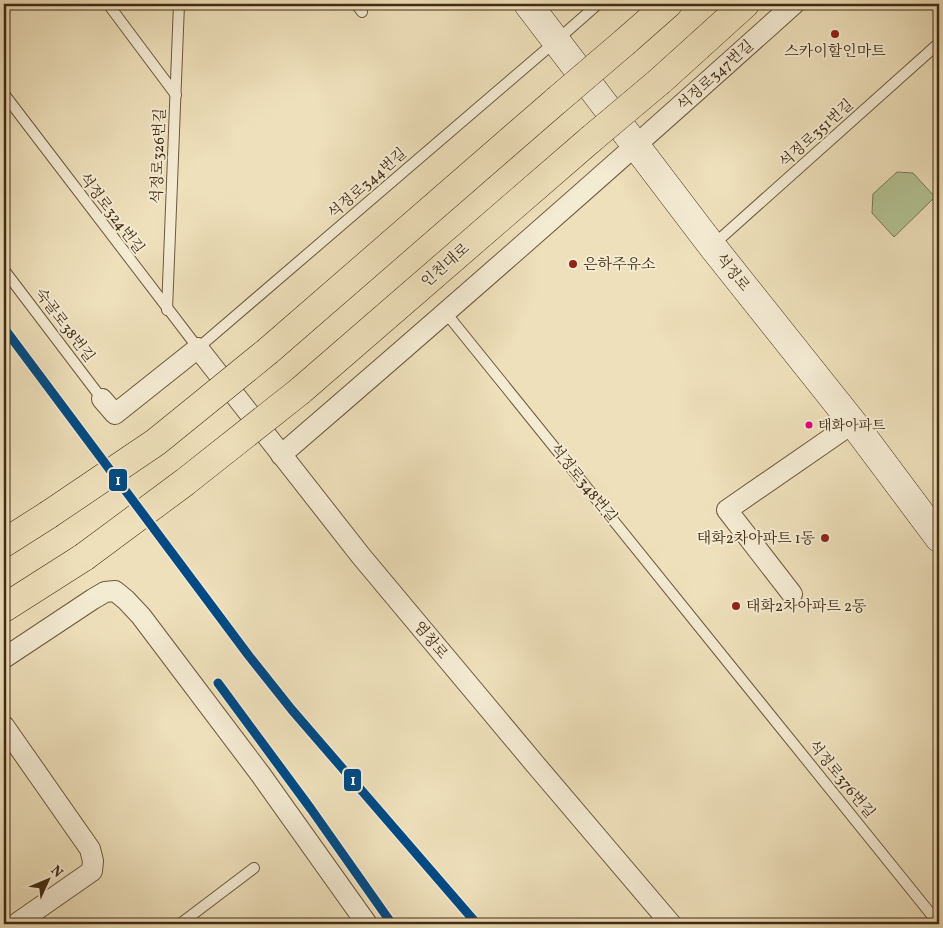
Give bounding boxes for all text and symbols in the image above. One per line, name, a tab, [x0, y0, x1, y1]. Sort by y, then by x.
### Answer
marker: 스카이할인마트	[829, 28, 841, 40]
street label: 석정로347번길	[673, 36, 759, 116]
place label: 스카이할인마트	[784, 42, 886, 63]
street label: 석정로351번길	[775, 95, 859, 173]
street label: 석정로326번길	[147, 108, 172, 204]
street label: 석정로344번길	[324, 144, 412, 224]
street label: 석정로324번길	[73, 169, 148, 259]
street label: 인천대로	[417, 239, 475, 293]
street label: 석정로	[710, 249, 754, 297]
place label: 은하주유소	[583, 255, 656, 276]
marker: 은하주유소	[567, 258, 579, 270]
street label: 숙골로38번길	[29, 285, 99, 367]
place label: 태화아파트	[818, 417, 886, 436]
marker: 태화아파트	[804, 420, 814, 430]
street label: 석정로348번길	[544, 440, 621, 528]
line badge: 1	[108, 468, 128, 492]
text: 1	[115, 472, 121, 491]
place label: 태화2차아파트 1동	[697, 529, 816, 550]
marker: 태화2차아파트 1동	[819, 532, 831, 544]
place label: 태화2차아파트 2동	[746, 597, 867, 618]
marker: 태화2차아파트 2동	[730, 600, 742, 612]
street label: 염창로	[408, 618, 452, 665]
street label: 석정로376번길	[803, 736, 879, 823]
line badge: 1	[343, 768, 362, 792]
text: 1	[350, 772, 356, 791]
north arrow	[22, 856, 72, 906]
text: N	[46, 862, 67, 882]

